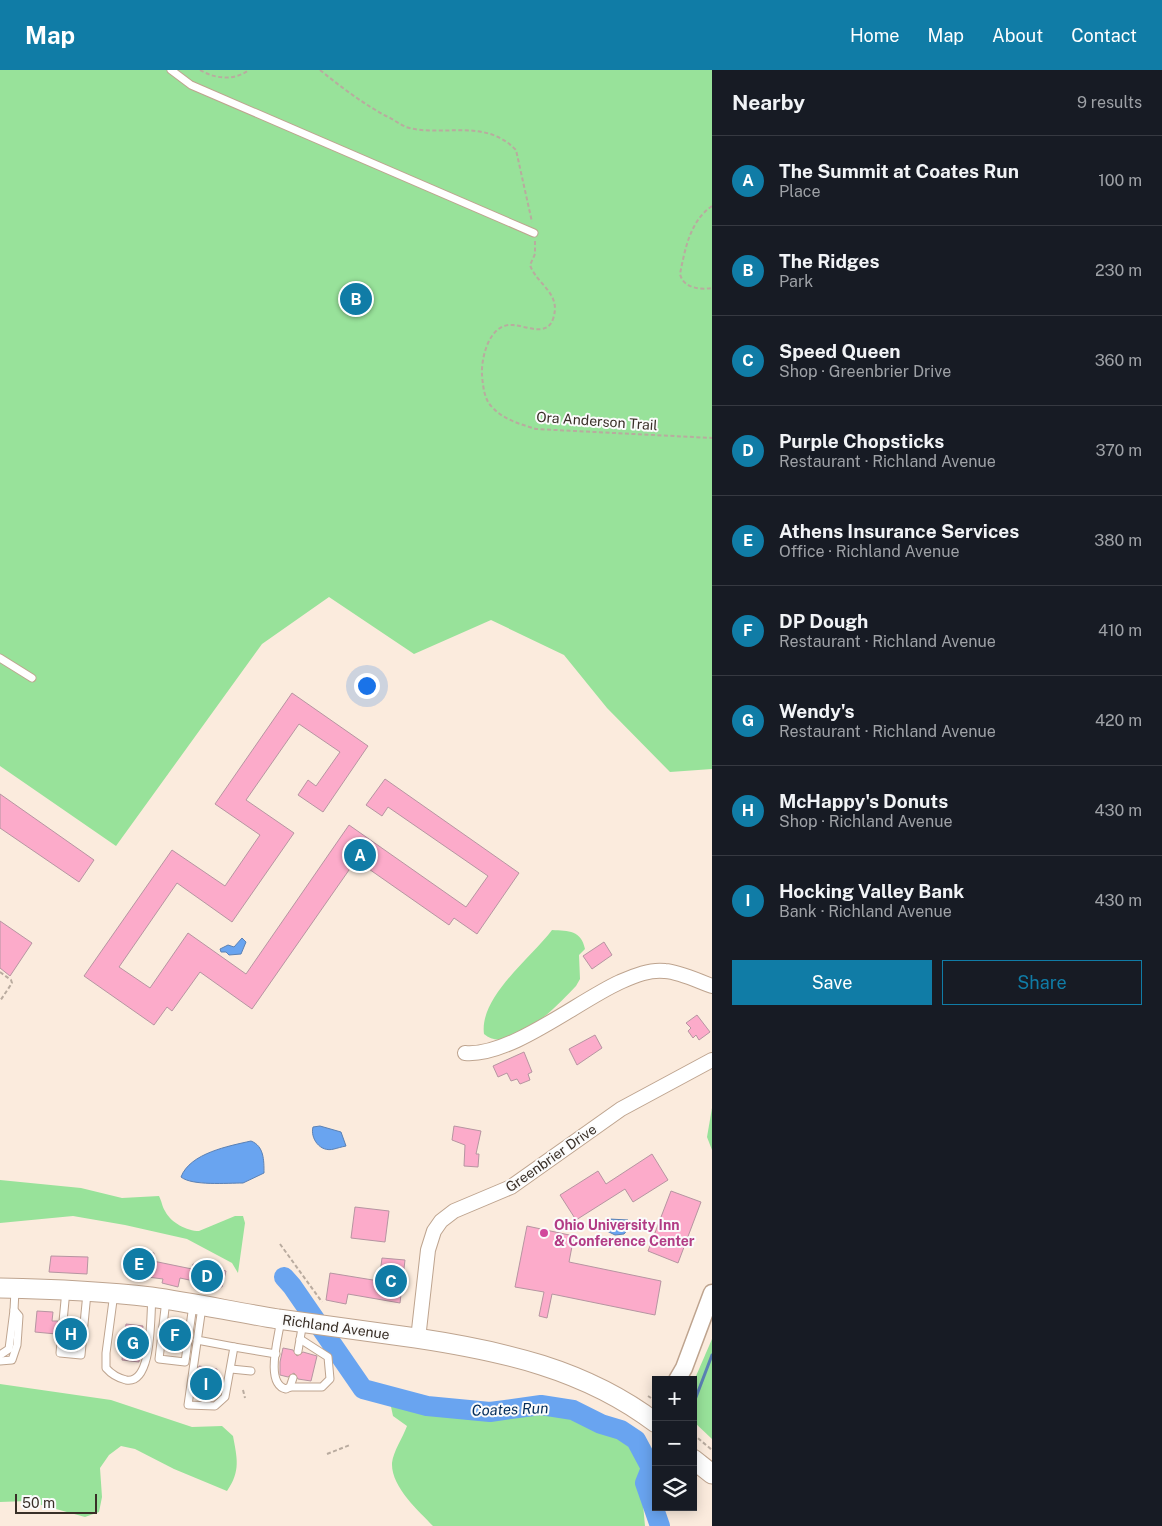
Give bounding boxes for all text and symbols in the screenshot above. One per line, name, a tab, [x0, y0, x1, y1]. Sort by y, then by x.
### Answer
text: Map	[25, 21, 75, 49]
text: Home	[850, 25, 900, 46]
text: Map	[928, 25, 964, 46]
text: About	[992, 25, 1043, 46]
text: Contact	[1071, 25, 1137, 46]
text: Nearby	[732, 90, 805, 115]
text: 9 results	[1077, 93, 1142, 112]
text: The Summit at Coates Run	[779, 160, 1019, 182]
text: A	[742, 171, 754, 190]
text: 100 m	[1098, 171, 1142, 190]
text: Place	[779, 182, 821, 201]
text: The Ridges	[779, 250, 880, 272]
text: B	[743, 261, 753, 280]
text: 230 m	[1095, 261, 1142, 280]
text: Park	[779, 272, 813, 291]
pin: B	[340, 280, 372, 318]
text: Speed Queen	[779, 340, 901, 362]
text: C	[742, 351, 754, 370]
text: 360 m	[1095, 351, 1142, 370]
text: Shop · Greenbrier Drive	[779, 362, 951, 381]
street label: Ora Anderson Trail	[536, 409, 658, 433]
text: Purple Chopsticks	[779, 430, 944, 452]
text: D	[742, 441, 754, 460]
text: 370 m	[1095, 441, 1142, 460]
text: Restaurant · Richland Avenue	[779, 452, 996, 471]
text: Athens Insurance Services	[779, 520, 1019, 542]
text: E	[743, 531, 753, 550]
text: 380 m	[1094, 531, 1142, 550]
text: Office · Richland Avenue	[779, 542, 960, 561]
text: DP Dough	[779, 610, 868, 632]
text: F	[743, 621, 753, 640]
text: 410 m	[1098, 621, 1142, 640]
text: Restaurant · Richland Avenue	[779, 632, 996, 651]
your location	[354, 673, 380, 699]
text: Wendy's	[779, 700, 855, 722]
text: G	[742, 711, 754, 730]
text: 420 m	[1095, 711, 1142, 730]
text: Restaurant · Richland Avenue	[779, 722, 996, 741]
text: McHappy's Donuts	[779, 790, 948, 812]
text: H	[742, 801, 754, 820]
text: 430 m	[1094, 801, 1142, 820]
text: Shop · Richland Avenue	[779, 812, 952, 831]
pin: A	[344, 836, 376, 874]
text: Hocking Valley Bank	[779, 880, 964, 902]
text: I	[746, 891, 750, 910]
text: 430 m	[1094, 891, 1142, 910]
text: Bank · Richland Avenue	[779, 902, 952, 921]
button: Save	[732, 960, 932, 1005]
button: Share	[942, 960, 1142, 1005]
street label: Greenbrier Drive	[503, 1121, 600, 1195]
place label: Ohio University Inn & Conference Center	[554, 1217, 695, 1249]
marker: Ohio University Inn & Conference Center	[538, 1227, 550, 1239]
pin: E	[123, 1245, 155, 1283]
pin: D	[191, 1257, 223, 1295]
pin: C	[375, 1262, 407, 1300]
street label: Richland Avenue	[281, 1312, 391, 1342]
pin: H	[55, 1315, 87, 1353]
pin: F	[159, 1316, 191, 1354]
pin: G	[117, 1324, 149, 1362]
pin: I	[190, 1365, 222, 1403]
map controls	[652, 1376, 697, 1511]
button: +	[652, 1376, 697, 1421]
water label: Coates Run	[471, 1399, 549, 1419]
button: −	[652, 1421, 697, 1466]
button: layers	[652, 1466, 697, 1511]
scale bar	[15, 1491, 98, 1514]
text: 50 m	[22, 1495, 55, 1511]

